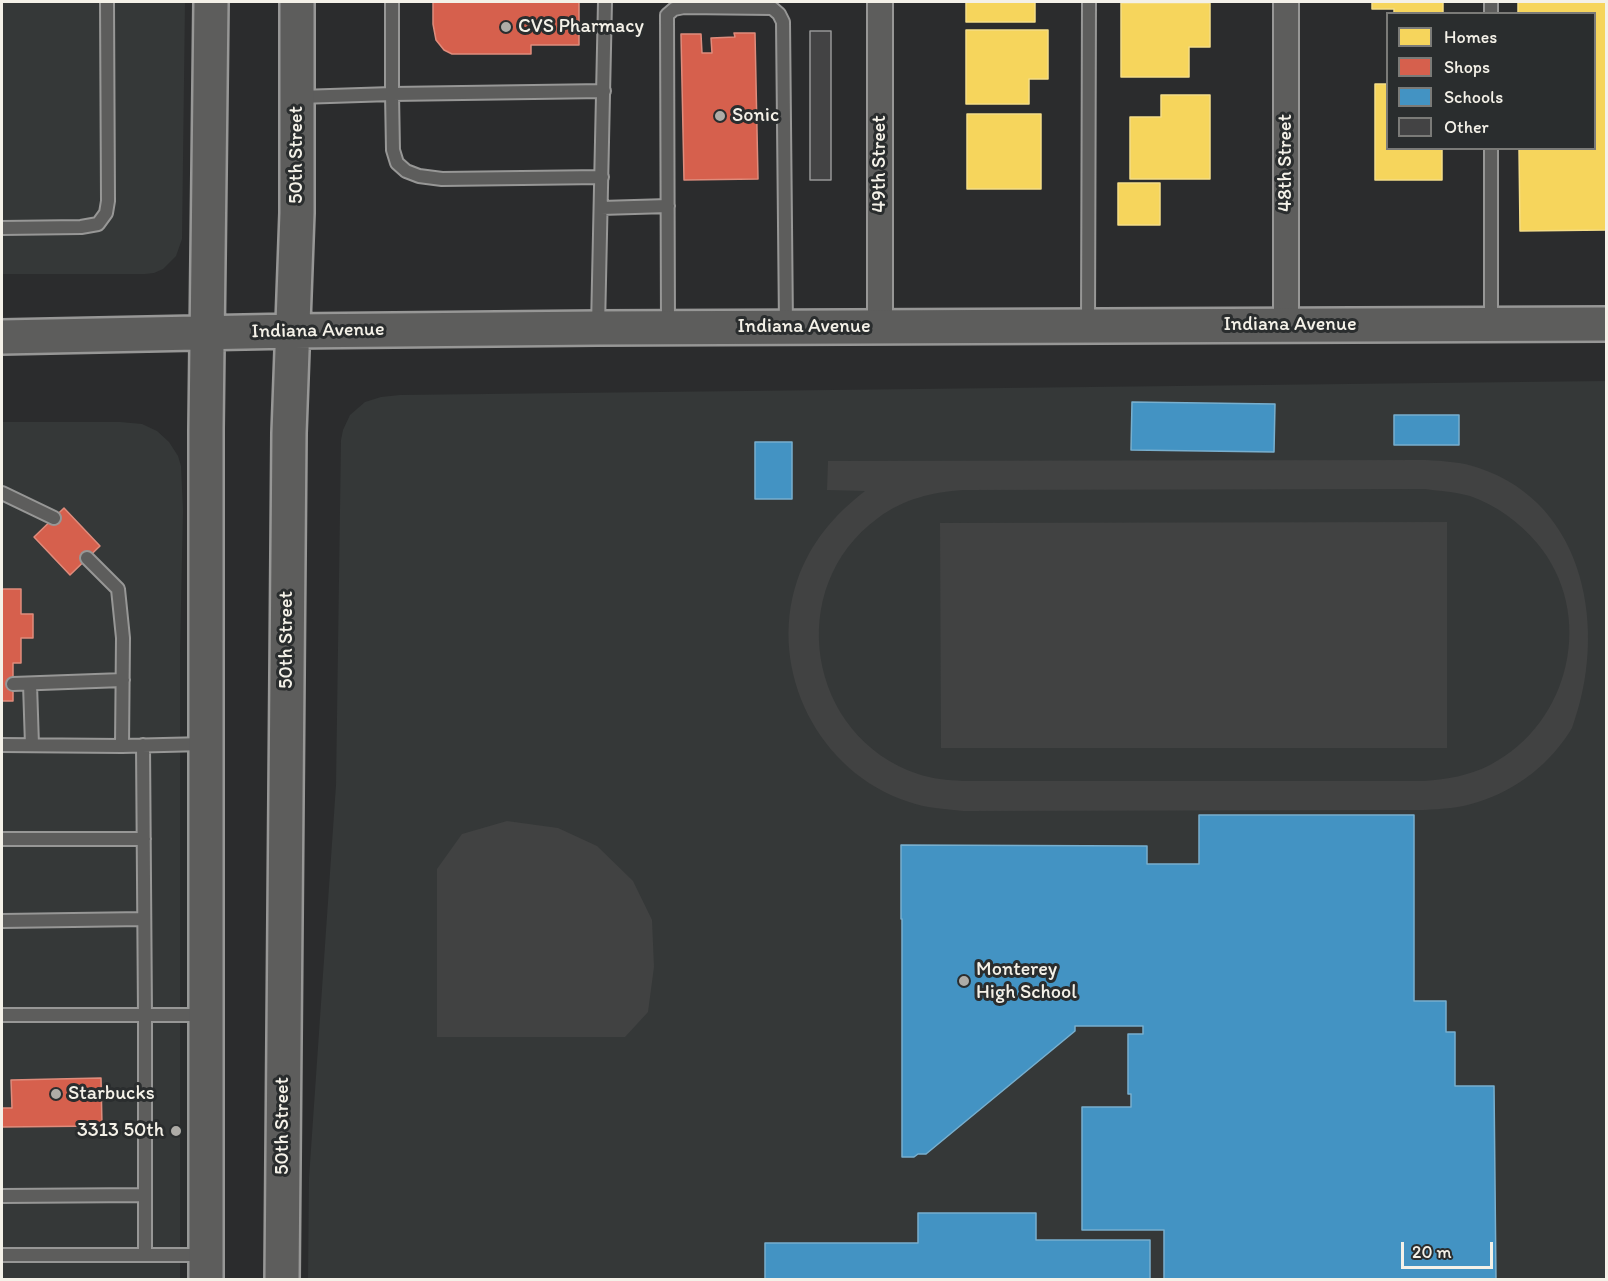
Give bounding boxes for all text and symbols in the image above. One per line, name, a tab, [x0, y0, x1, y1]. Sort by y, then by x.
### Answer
legend	[1386, 12, 1596, 150]
place label: CVS Pharmacy	[518, 15, 644, 39]
marker: CVS Pharmacy	[499, 20, 513, 34]
text: Homes	[1444, 26, 1497, 48]
text: Shops	[1444, 56, 1490, 78]
text: Schools	[1444, 86, 1503, 108]
place label: Sonic	[732, 104, 779, 128]
street label: 50th Street	[285, 106, 309, 204]
marker: Sonic	[713, 109, 727, 123]
street label: 48th Street	[1274, 114, 1298, 212]
street label: 49th Street	[868, 115, 892, 213]
text: Other	[1444, 116, 1489, 138]
street label: Indiana Avenue	[1223, 313, 1357, 337]
street label: Indiana Avenue	[737, 315, 871, 339]
street label: Indiana Avenue	[251, 318, 385, 344]
street label: 50th Street	[275, 591, 299, 689]
place label: Monterey High School	[976, 958, 1077, 1005]
marker: Monterey High School	[957, 974, 971, 988]
street label: 50th Street	[271, 1077, 295, 1175]
place label: Starbucks	[68, 1082, 155, 1106]
marker: Starbucks	[49, 1087, 63, 1101]
place label: 3313 50th	[77, 1119, 164, 1143]
marker: 3313 50th	[169, 1124, 183, 1138]
scale bar	[1404, 1230, 1496, 1268]
text: 20 m	[1412, 1241, 1452, 1263]

